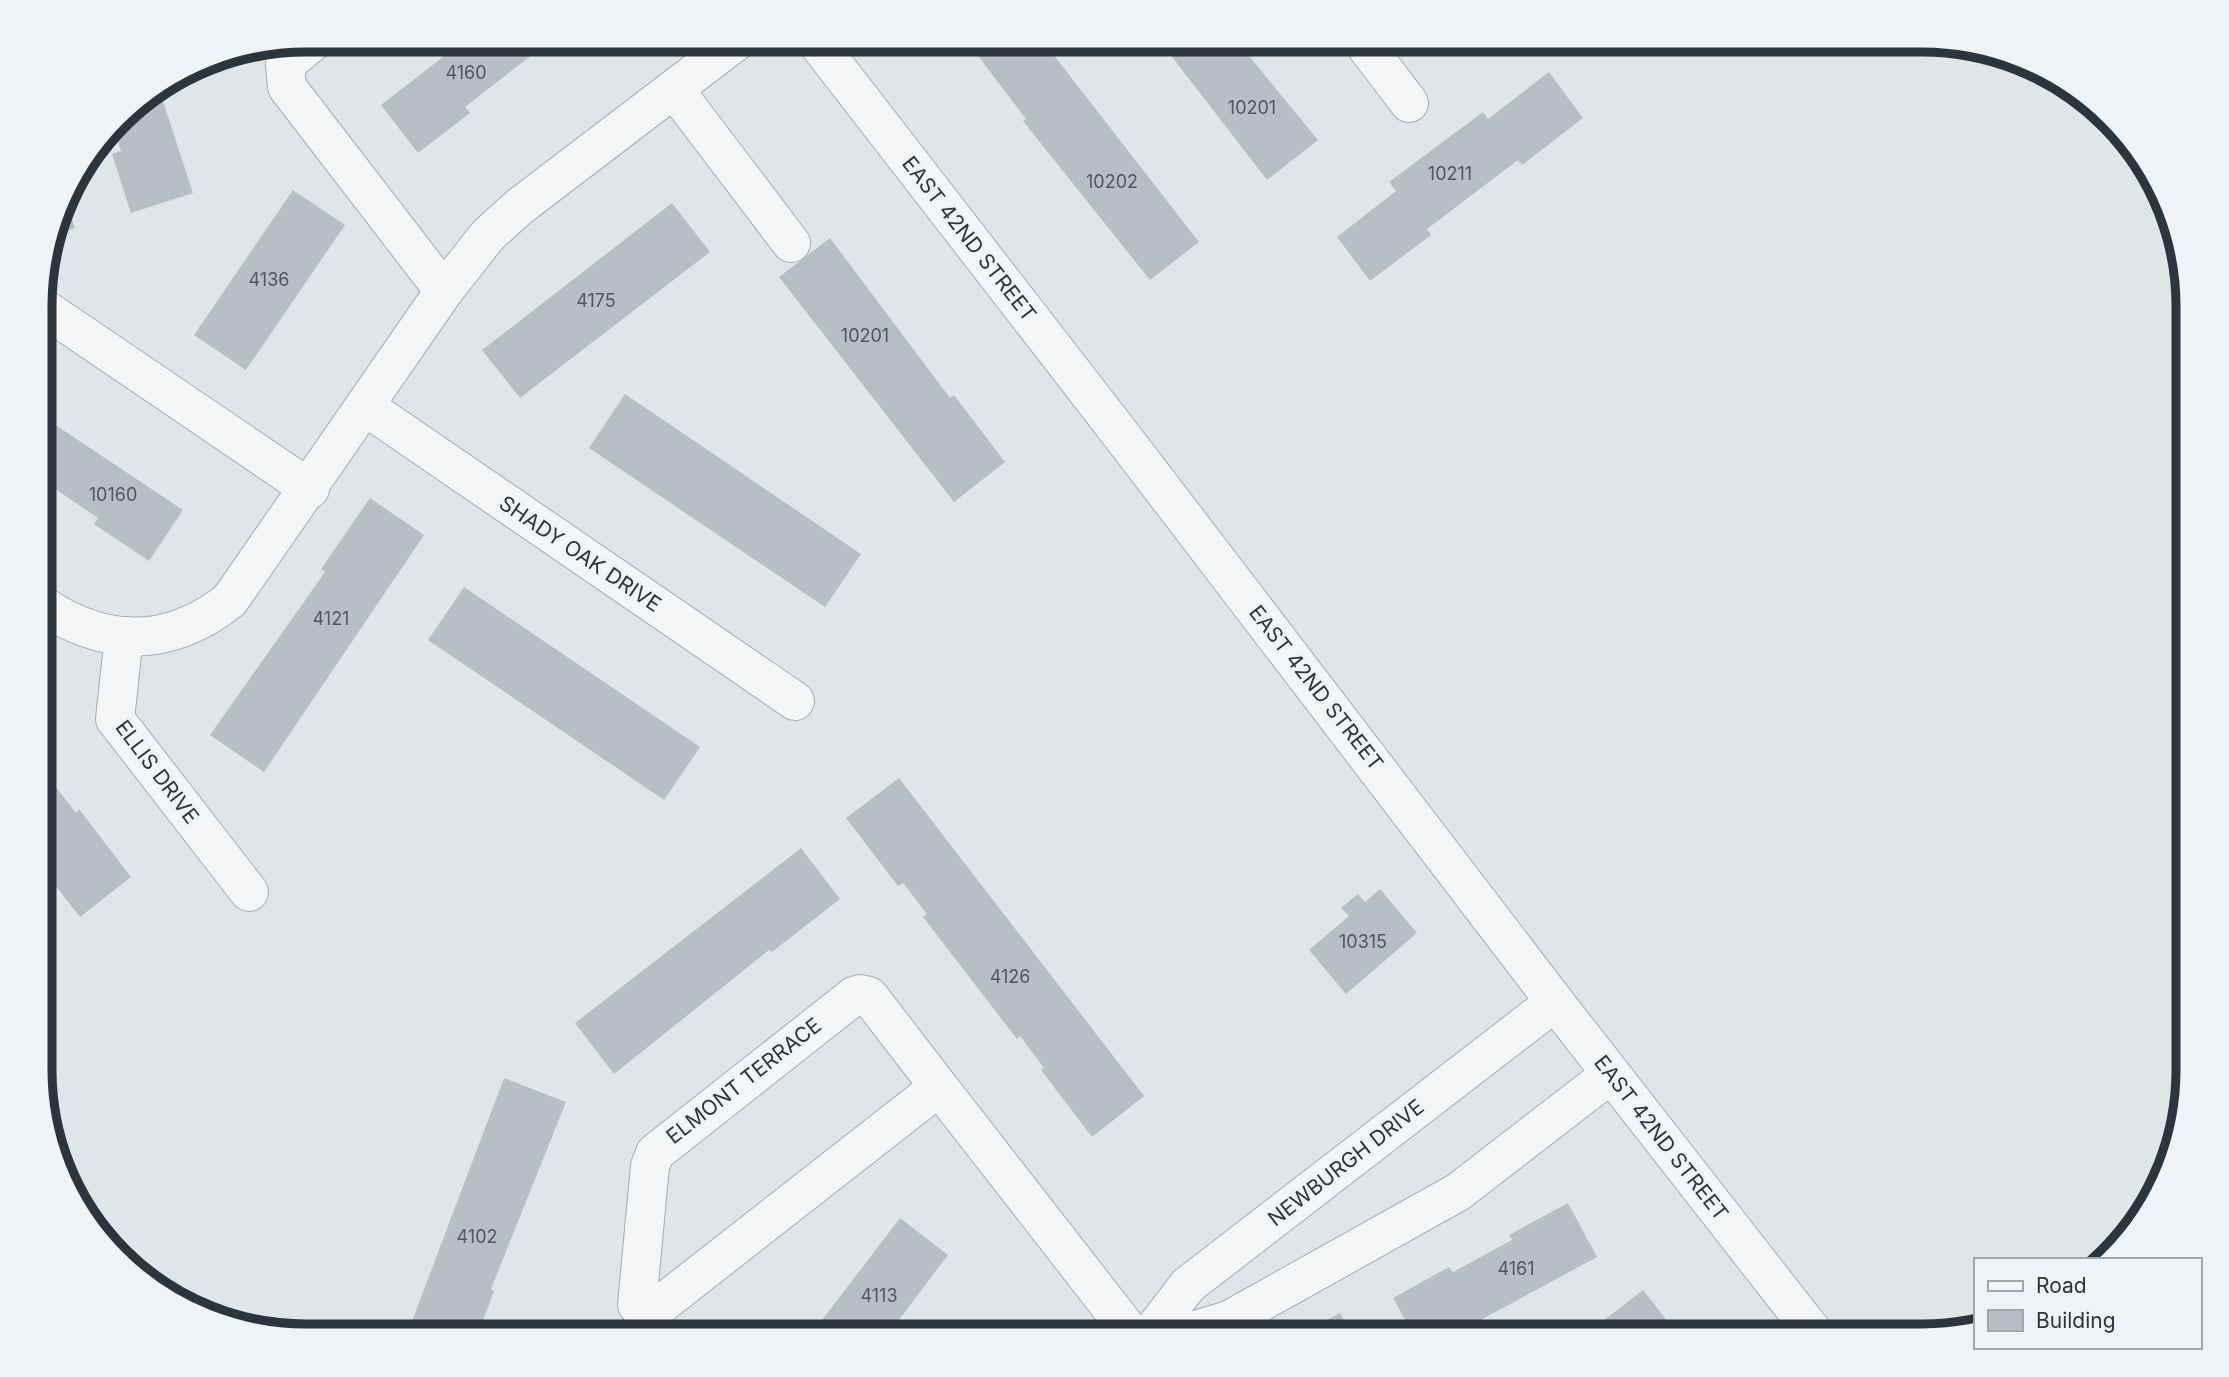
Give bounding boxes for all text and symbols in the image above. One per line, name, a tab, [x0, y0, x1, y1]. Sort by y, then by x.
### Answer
house number: 4160	[445, 62, 487, 83]
house number: 10201	[1228, 97, 1276, 118]
street label: EAST 42ND STREET	[897, 151, 1042, 326]
house number: 10211	[1428, 163, 1472, 184]
house number: 10202	[1086, 171, 1138, 192]
house number: 4136	[249, 269, 289, 290]
house number: 4175	[576, 290, 616, 311]
house number: 10201	[841, 325, 889, 346]
house number: 10160	[89, 484, 137, 505]
street label: SHADY OAK DRIVE	[495, 490, 666, 617]
street label: EAST 42ND STREET	[1244, 600, 1389, 775]
house number: 4121	[313, 608, 349, 629]
street label: ELLIS DRIVE	[110, 715, 204, 828]
house number: 10315	[1339, 931, 1387, 952]
house number: 4126	[990, 966, 1030, 987]
street label: ELMONT TERRACE	[661, 1012, 826, 1149]
street label: EAST 42ND STREET	[1589, 1050, 1734, 1225]
street label: NEWBURGH DRIVE	[1263, 1094, 1428, 1231]
house number: 4102	[457, 1226, 497, 1247]
house number: 4161	[1497, 1258, 1535, 1279]
legend	[1974, 1258, 2201, 1349]
text: Road	[2036, 1273, 2087, 1298]
house number: 4113	[860, 1285, 898, 1306]
text: Building	[2036, 1308, 2116, 1333]

